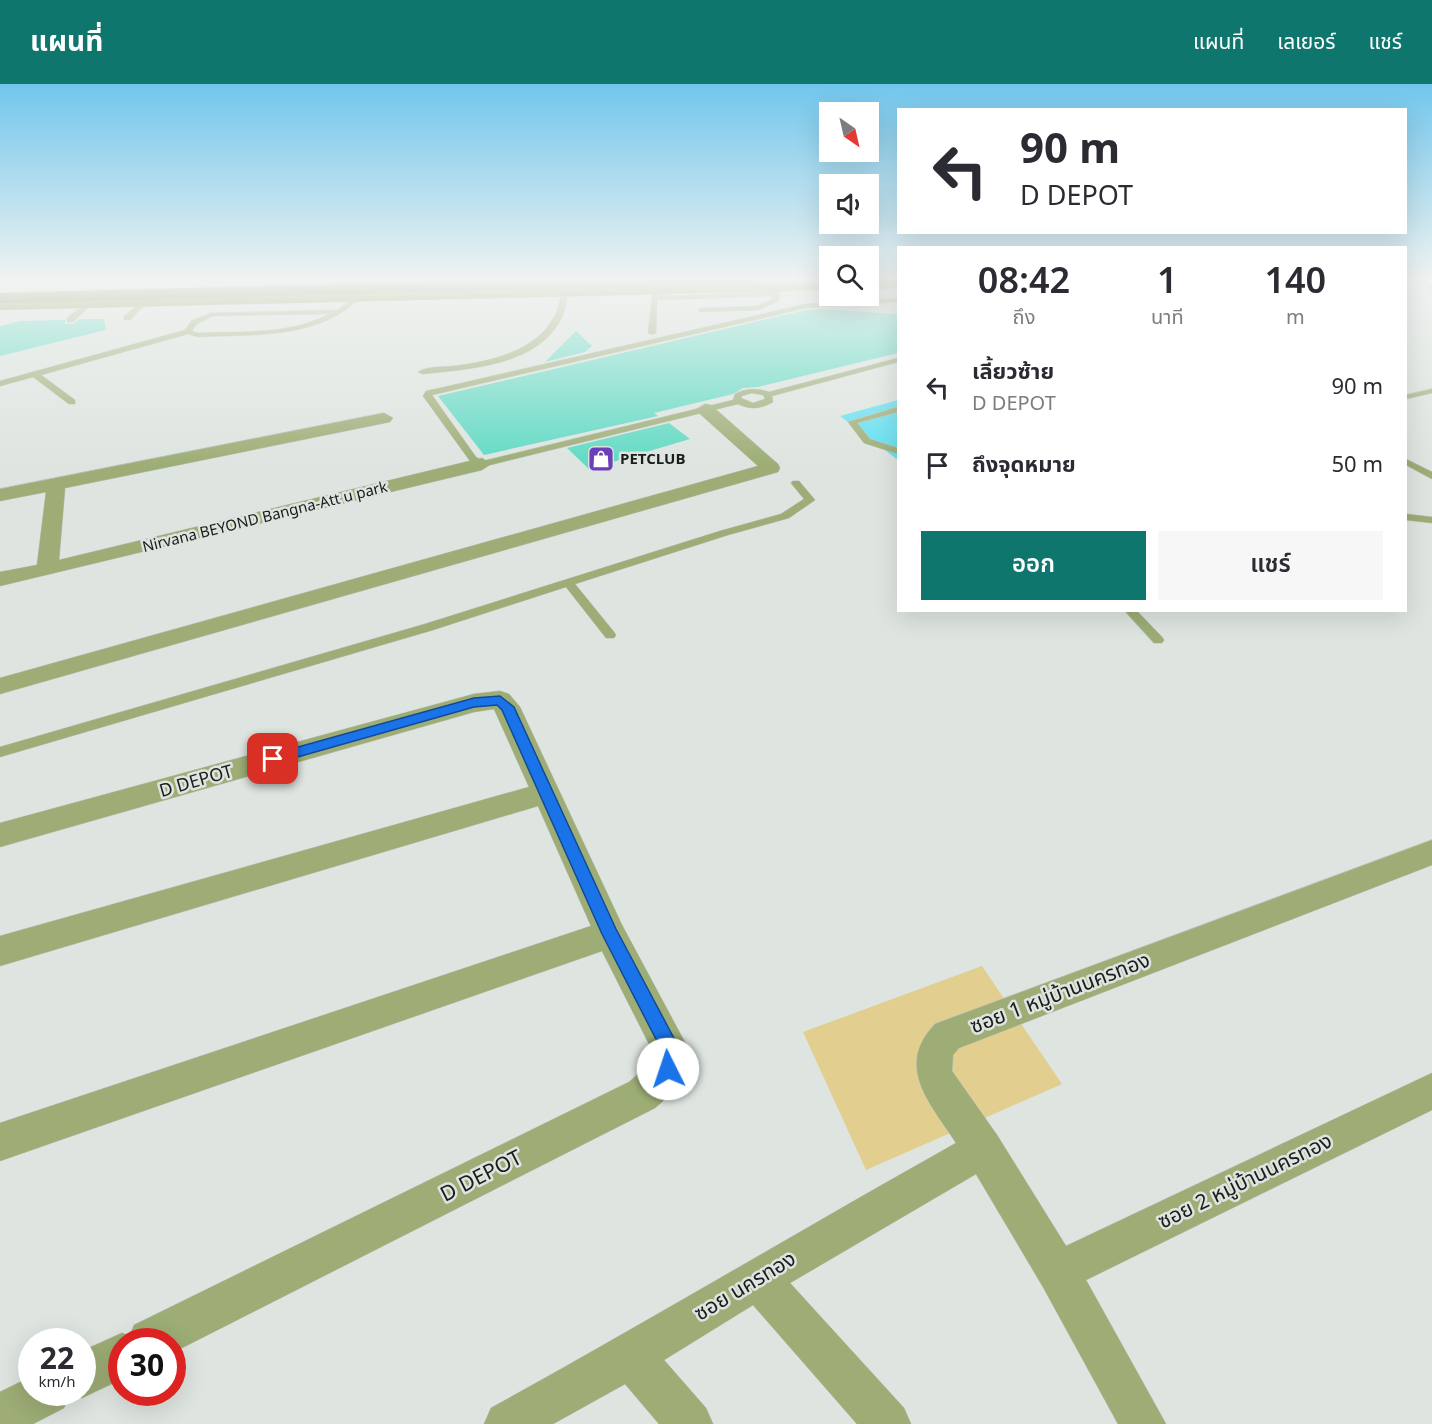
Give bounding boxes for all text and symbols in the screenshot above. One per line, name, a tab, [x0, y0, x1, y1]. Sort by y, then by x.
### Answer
text: แผนที่	[30, 21, 103, 64]
text: แผนที่	[1193, 27, 1244, 58]
text: เลเยอร์	[1277, 27, 1336, 58]
text: แชร์	[1369, 27, 1402, 58]
north arrow	[819, 102, 879, 162]
map controls	[819, 102, 879, 306]
text: 90 m	[1020, 118, 1120, 182]
icon: left	[921, 132, 999, 210]
button: sound	[819, 174, 879, 234]
text: D DEPOT	[1020, 176, 1133, 217]
button: search	[819, 246, 879, 306]
text: 08:42	[978, 255, 1070, 309]
text: 1	[1157, 255, 1178, 309]
text: 140	[1264, 255, 1326, 309]
text: ถึง	[1013, 303, 1035, 333]
text: นาที	[1151, 303, 1184, 333]
text: m	[1286, 303, 1305, 333]
text: เลี้ยวซ้าย	[972, 356, 1054, 389]
icon: left	[921, 371, 954, 404]
text: 90 m	[1332, 371, 1383, 404]
text: D DEPOT	[972, 389, 1056, 419]
shop icon: PETCLUB	[586, 444, 616, 474]
place label: PETCLUB	[620, 448, 686, 471]
icon: arrive	[921, 449, 954, 482]
text: ถึงจุดหมาย	[972, 449, 1076, 482]
text: 50 m	[1332, 449, 1383, 482]
street label: Nirvana BEYOND Bangna-Att u park	[140, 476, 390, 559]
button: ออก	[921, 531, 1146, 600]
button: แชร์	[1158, 531, 1383, 600]
pin	[247, 733, 298, 784]
icon: arrive	[256, 742, 289, 775]
street label: D DEPOT	[156, 758, 236, 805]
street label: ซอย 1 หมู่บ้านนครทอง	[966, 945, 1155, 1042]
position arrow	[636, 1037, 700, 1101]
street label: ซอย 2 หมู่บ้านนครทอง	[1153, 1126, 1338, 1237]
street label: D DEPOT	[435, 1143, 528, 1210]
street label: ซอย นครทอง	[688, 1244, 802, 1329]
speed limit sign: 30	[108, 1328, 186, 1406]
text: 22	[40, 1337, 74, 1383]
text: km/h	[39, 1371, 75, 1394]

